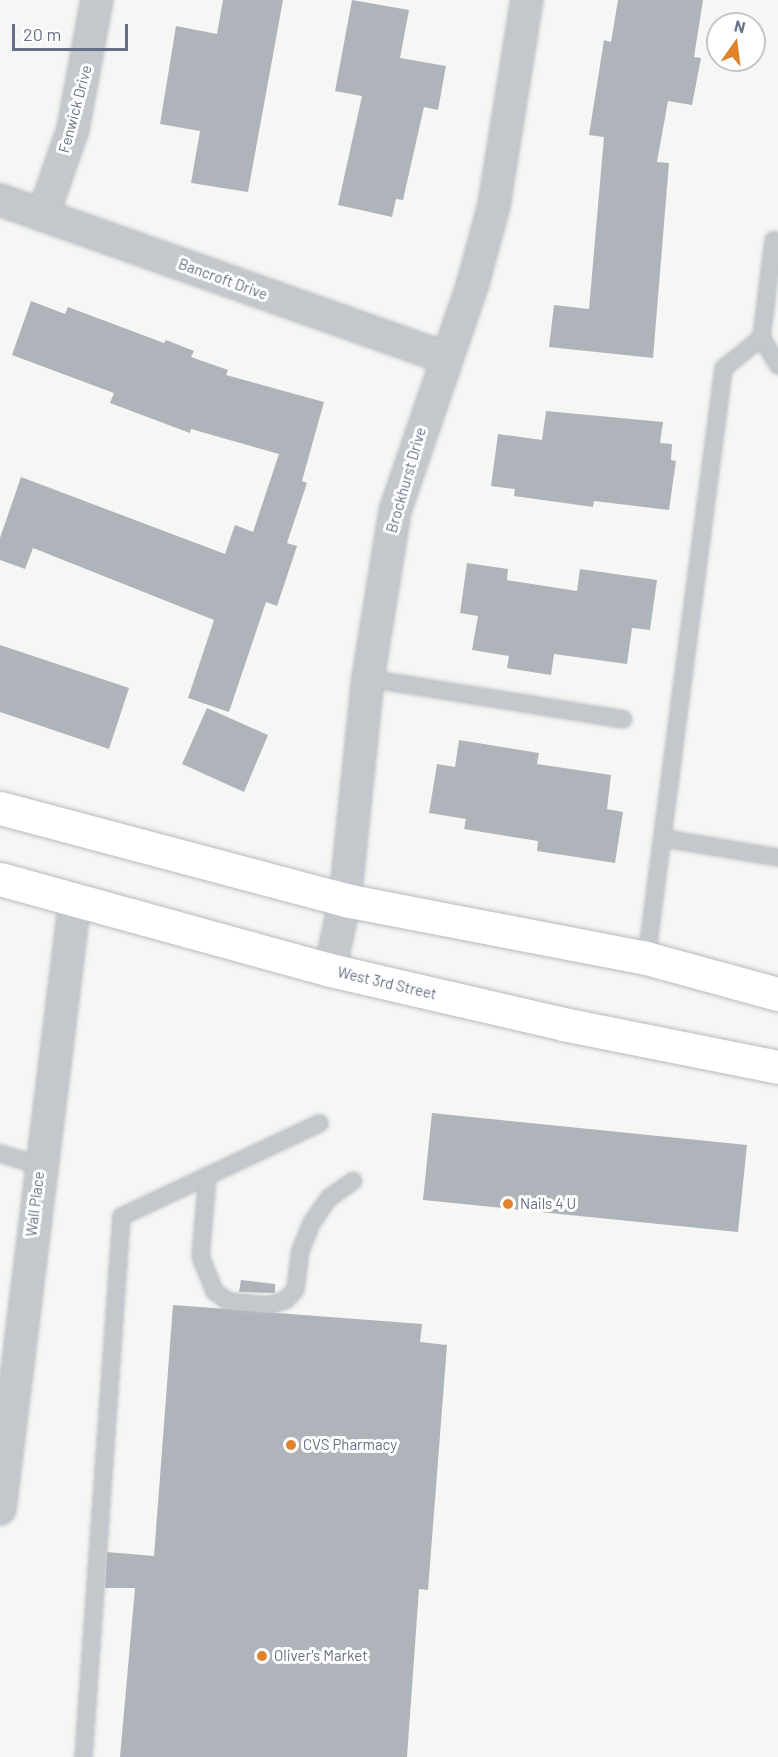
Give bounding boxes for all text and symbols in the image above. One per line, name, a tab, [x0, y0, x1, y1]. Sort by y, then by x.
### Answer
scale bar	[15, 12, 130, 50]
north arrow	[706, 12, 766, 72]
text: N	[733, 15, 747, 36]
text: 20 m	[23, 23, 61, 45]
street label: Fenwick Drive	[55, 63, 95, 155]
street label: Bancroft Drive	[176, 255, 270, 303]
street label: Brockhurst Drive	[382, 425, 430, 535]
street label: West 3rd Street	[336, 963, 438, 1003]
street label: Wall Place	[22, 1170, 48, 1238]
place label: Nails 4 U	[520, 1195, 576, 1213]
marker: Nails 4 U	[501, 1197, 515, 1211]
place label: CVS Pharmacy	[303, 1436, 397, 1454]
marker: CVS Pharmacy	[284, 1438, 298, 1452]
place label: Oliver's Market	[274, 1647, 368, 1665]
marker: Oliver's Market	[255, 1649, 269, 1663]

